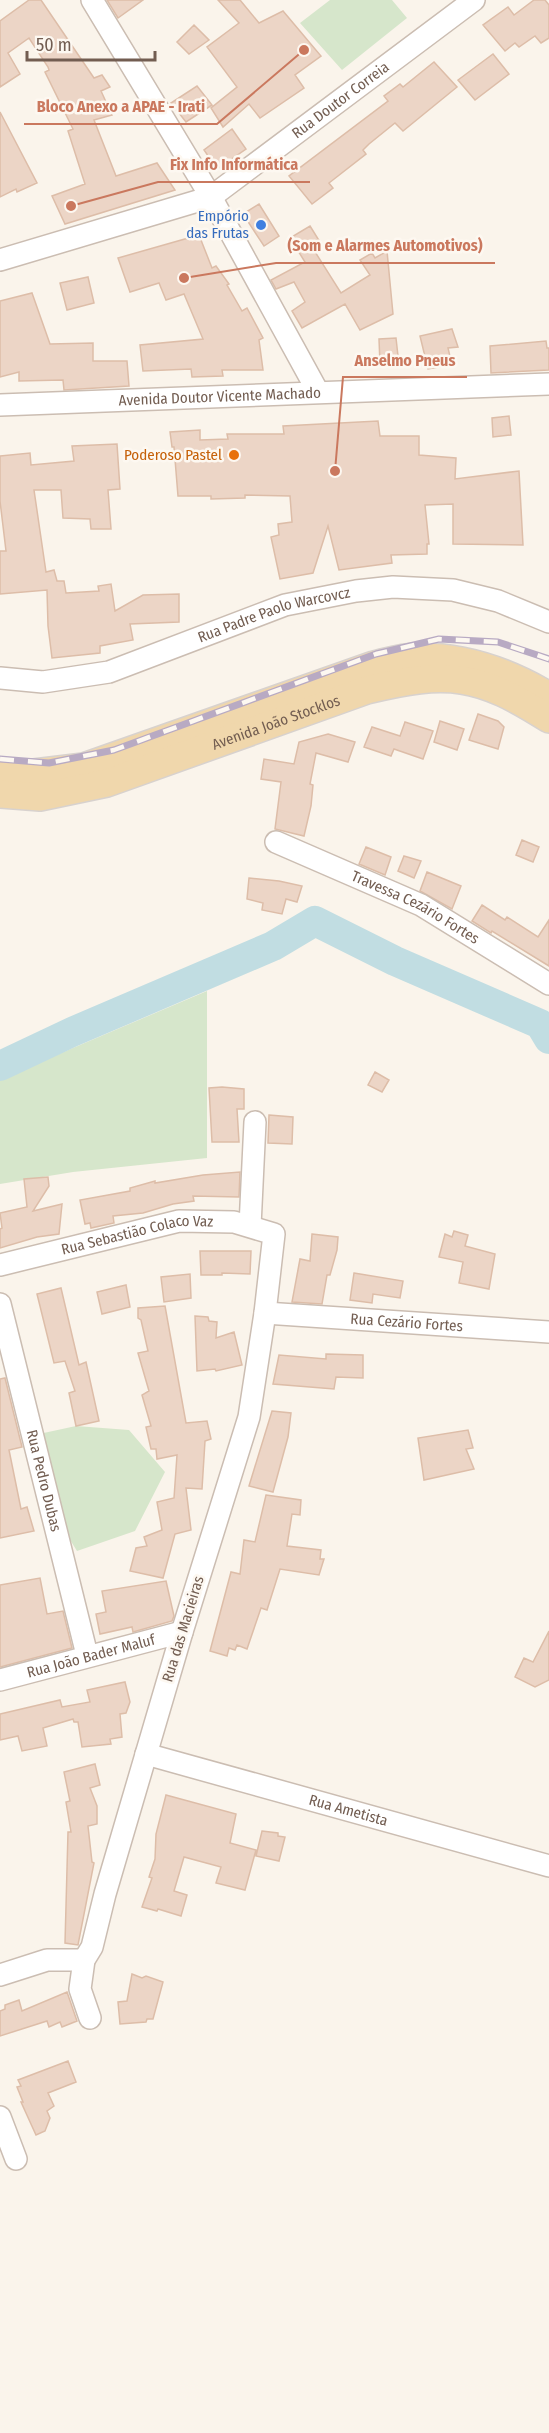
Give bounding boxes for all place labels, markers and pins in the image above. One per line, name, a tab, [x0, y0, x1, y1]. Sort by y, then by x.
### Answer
callout: Bloco Anexo a APAE - Irati	[24, 90, 217, 124]
callout: Fix Info Informática	[158, 148, 310, 182]
place label: Empório das Frutas	[186, 207, 249, 242]
marker: Empório das Frutas	[254, 218, 268, 232]
callout: (Som e Alarmes Automotivos)	[276, 229, 495, 263]
callout: Anselmo Pneus	[343, 343, 467, 377]
place label: Poderoso Pastel	[124, 446, 222, 464]
marker: Poderoso Pastel	[227, 448, 241, 462]

